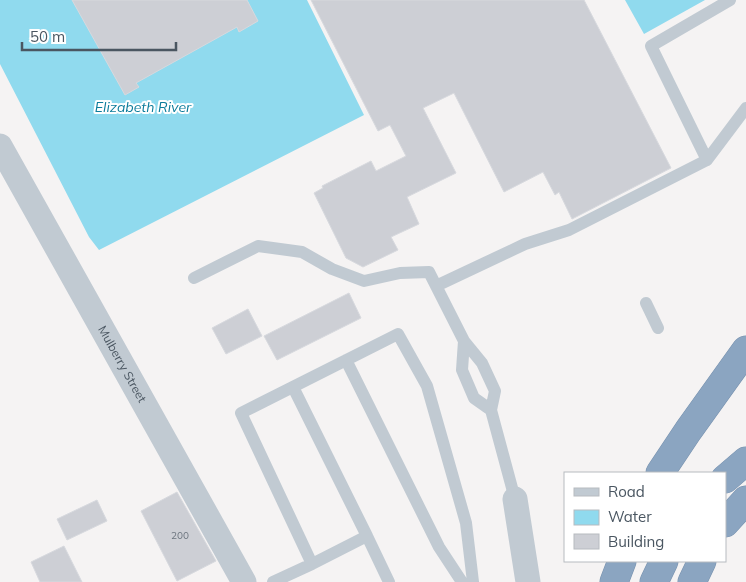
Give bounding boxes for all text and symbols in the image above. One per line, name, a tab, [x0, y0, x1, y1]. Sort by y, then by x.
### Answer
scale bar	[22, 20, 176, 52]
text: 50 m	[30, 27, 65, 46]
water label: Elizabeth River	[95, 98, 192, 116]
street label: Mulberry Street	[95, 323, 150, 405]
legend	[564, 472, 726, 562]
text: Road	[608, 482, 645, 501]
text: Water	[608, 507, 652, 526]
house number: 200	[171, 529, 189, 542]
text: Building	[608, 532, 664, 551]

